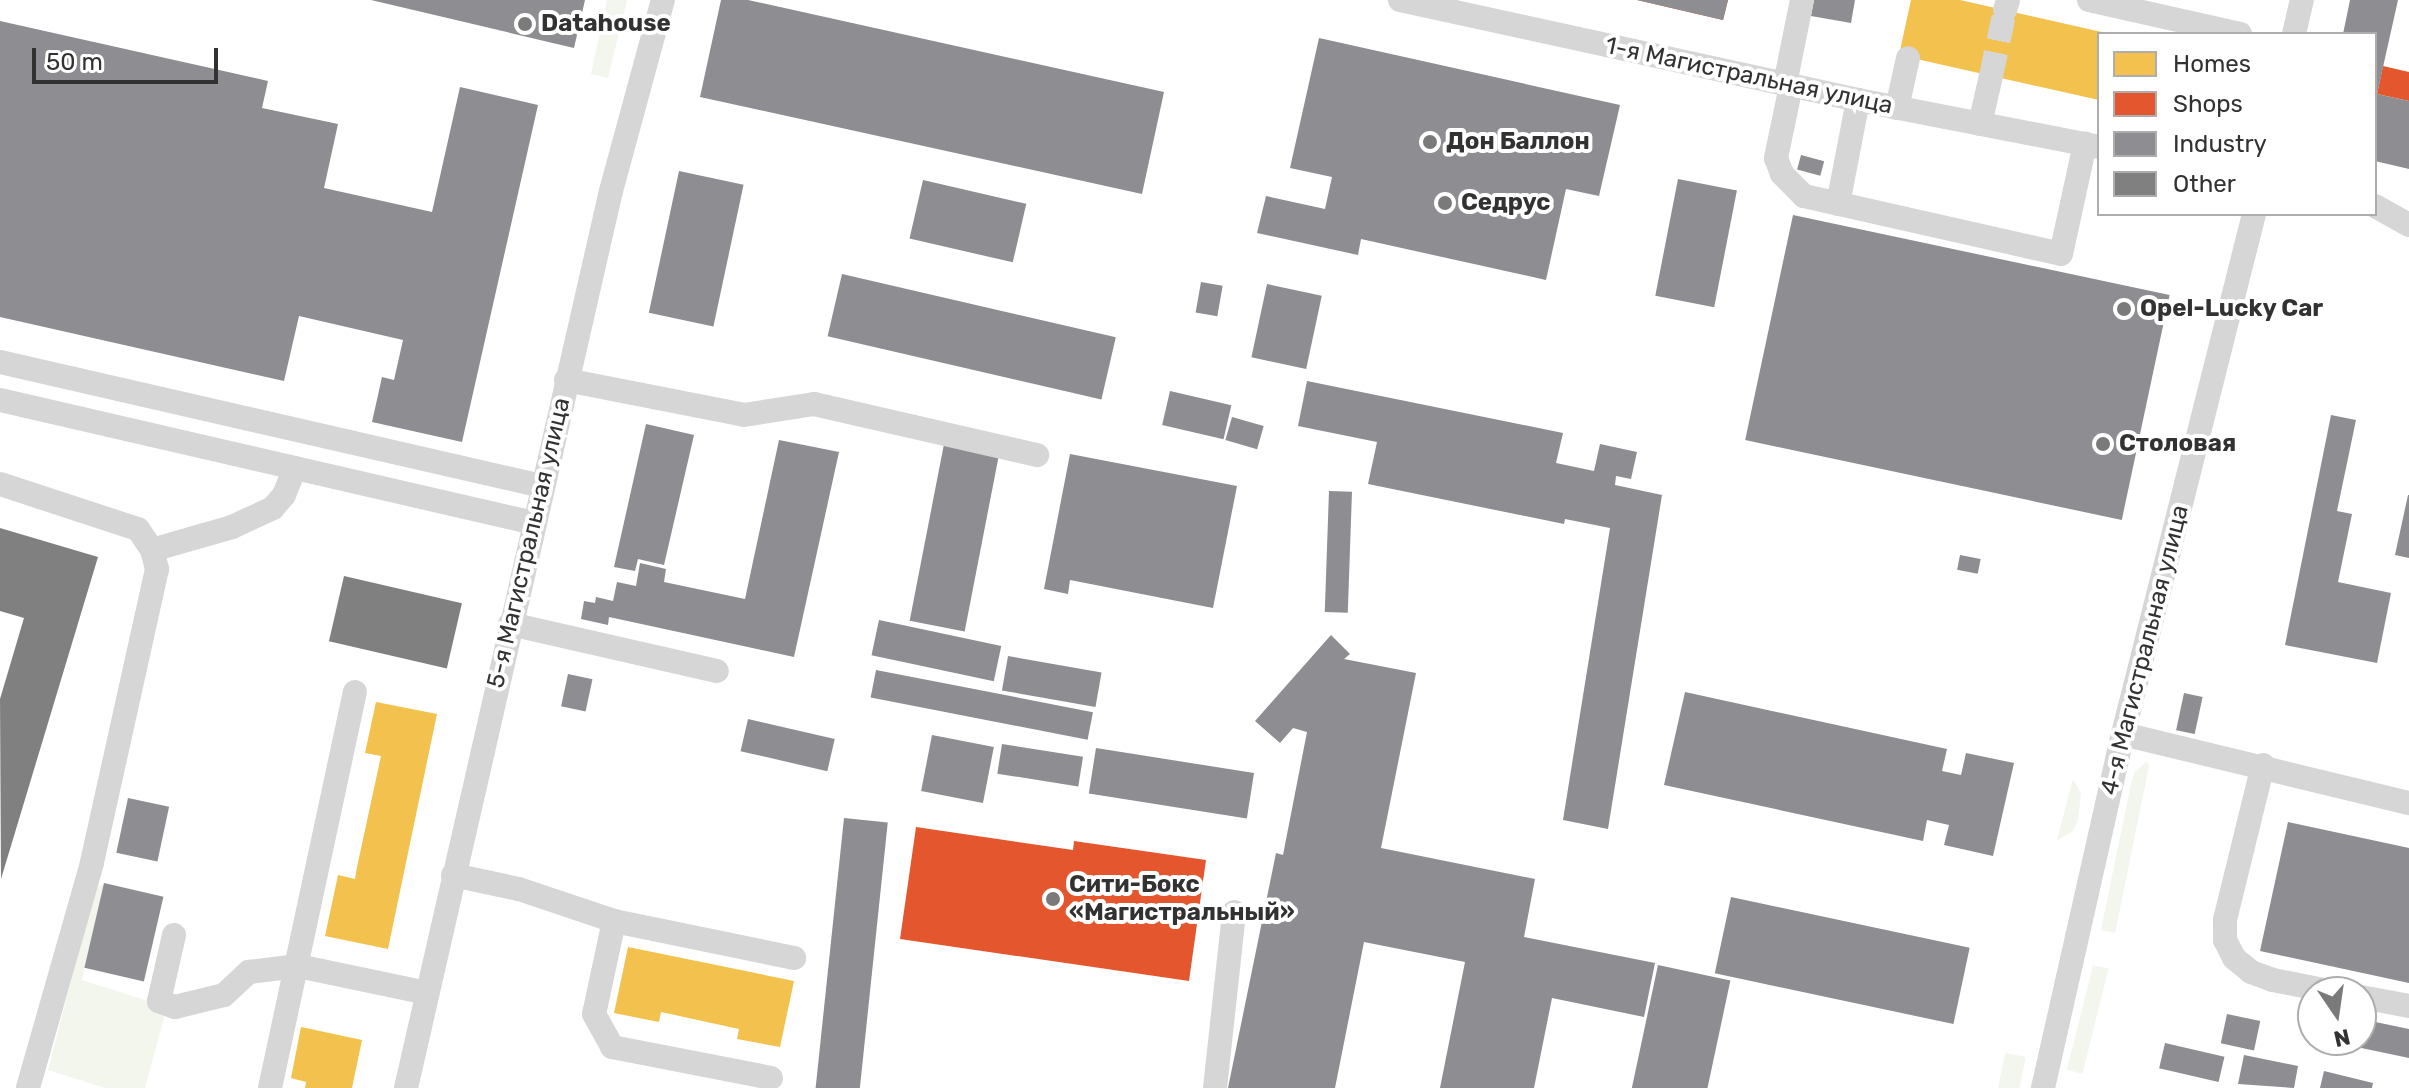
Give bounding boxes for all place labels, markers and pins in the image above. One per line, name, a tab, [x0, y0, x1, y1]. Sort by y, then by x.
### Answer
place label: Datahouse	[541, 10, 671, 38]
marker: Datahouse	[516, 15, 534, 33]
place label: Дон Баллон	[1446, 128, 1590, 156]
marker: Дон Баллон	[1421, 133, 1439, 151]
place label: Седрус	[1461, 189, 1550, 217]
marker: Седрус	[1436, 194, 1454, 212]
place label: Opel-Lucky Car	[2140, 295, 2324, 323]
marker: Opel-Lucky Car	[2115, 300, 2133, 318]
place label: Столовая	[2119, 430, 2236, 458]
marker: Столовая	[2094, 435, 2112, 453]
place label: Сити-Бокс «Магистральный»	[1069, 871, 1295, 927]
marker: Сити-Бокс «Магистральный»	[1044, 890, 1062, 908]

